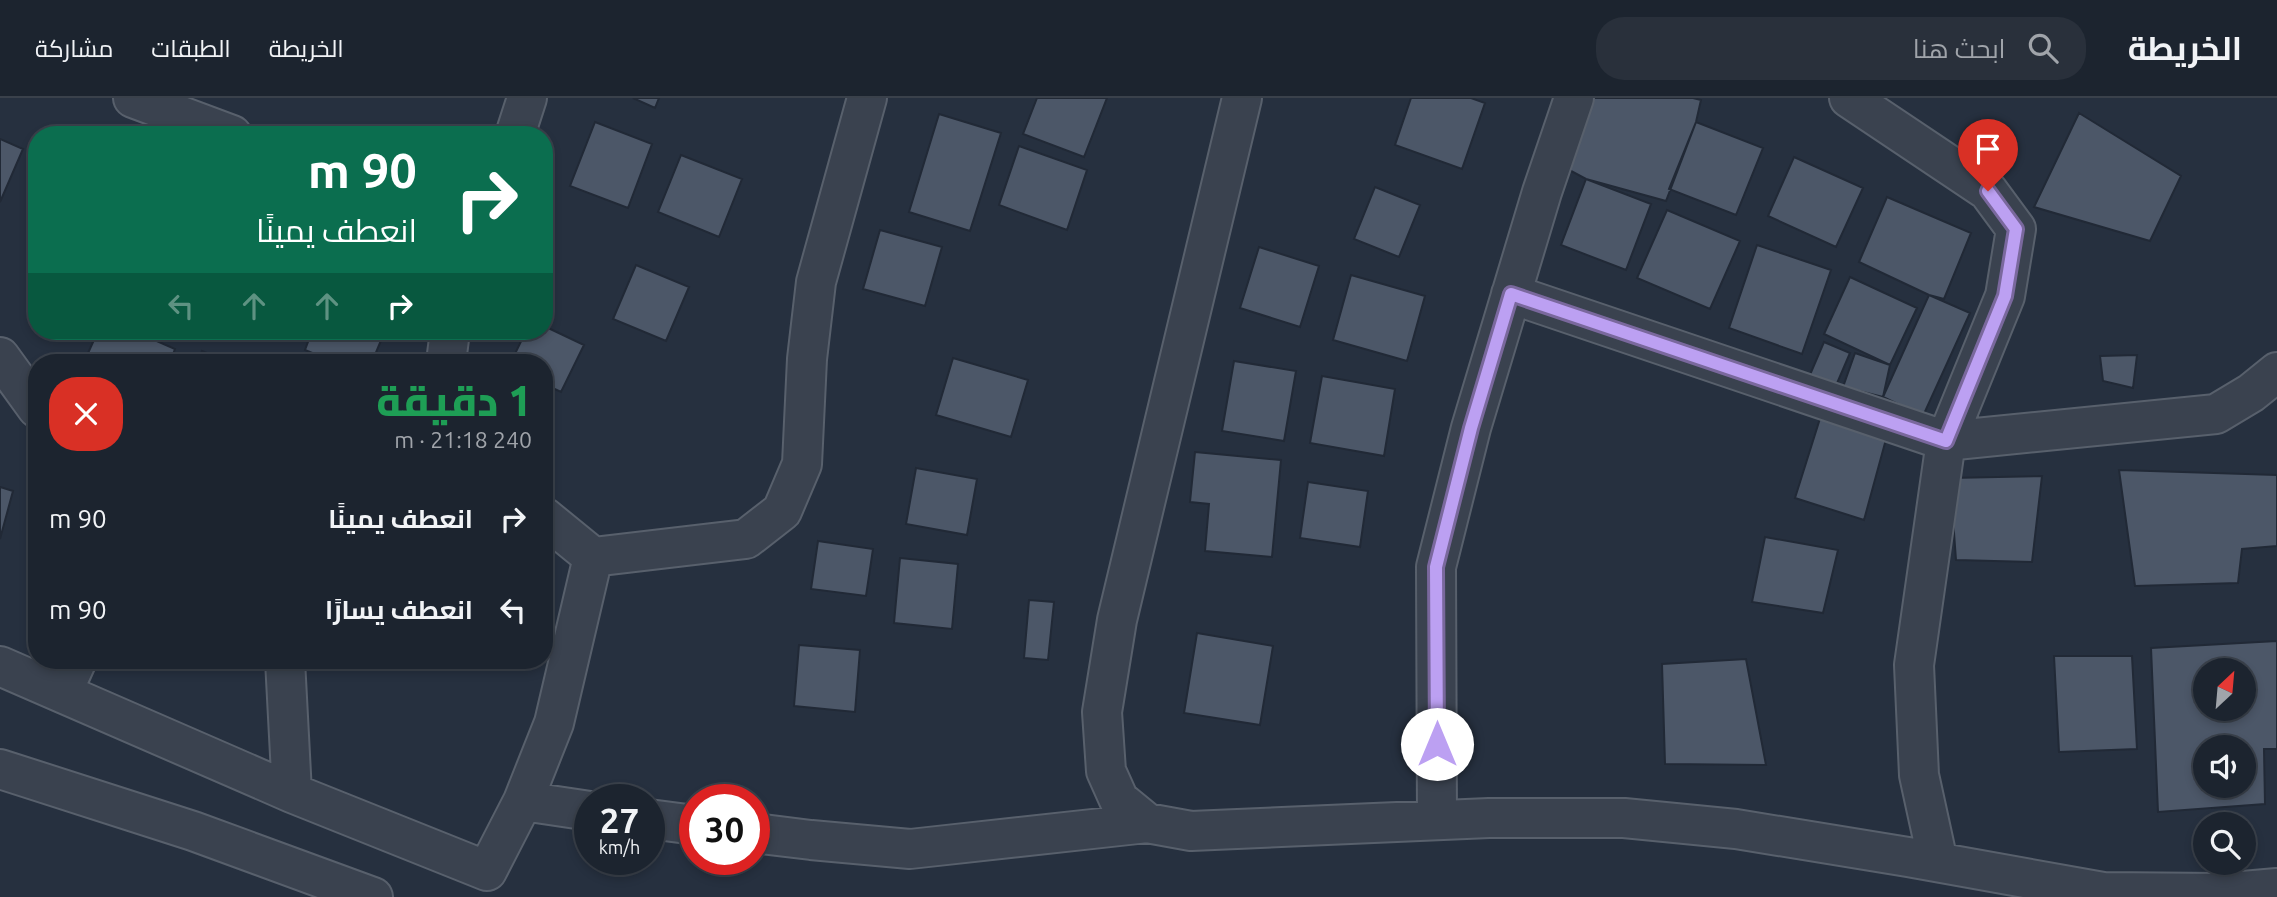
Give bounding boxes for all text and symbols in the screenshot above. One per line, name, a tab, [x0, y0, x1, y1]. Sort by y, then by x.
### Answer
search box	[1596, 17, 2086, 80]
icon: search	[2024, 29, 2062, 67]
text: الخريطة	[2128, 29, 2242, 66]
text: ابحث هنا	[1913, 34, 2006, 63]
text: مشاركة	[35, 35, 113, 62]
text: الطبقات	[151, 35, 231, 62]
text: الخريطة	[269, 35, 344, 62]
pin	[1958, 119, 2018, 191]
icon: arrive	[1969, 130, 2007, 168]
text: 90 m	[308, 142, 417, 197]
icon: right	[441, 154, 532, 245]
text: انعطف يمينًا	[256, 212, 417, 248]
icon: left	[162, 287, 200, 325]
icon: ahead	[235, 287, 273, 325]
icon: ahead	[308, 287, 346, 325]
icon: right	[381, 287, 419, 325]
button: close	[49, 377, 123, 451]
text: 1 دقيقة	[376, 377, 532, 424]
text: 240 m · 21:18	[394, 427, 532, 452]
icon: right	[494, 500, 532, 538]
text: 90 m	[49, 504, 107, 533]
text: انعطف يمينًا	[328, 504, 473, 533]
icon: left	[494, 591, 532, 629]
text: 90 m	[49, 595, 107, 624]
text: انعطف يسارًا	[325, 595, 473, 624]
north arrow	[2193, 658, 2256, 721]
map controls	[2193, 658, 2256, 875]
position arrow	[1400, 707, 1474, 781]
button: sound	[2193, 735, 2256, 798]
speed limit sign: 30	[679, 784, 770, 875]
text: 27	[600, 800, 639, 840]
button: search	[2193, 812, 2256, 875]
text: km/h	[599, 837, 640, 857]

